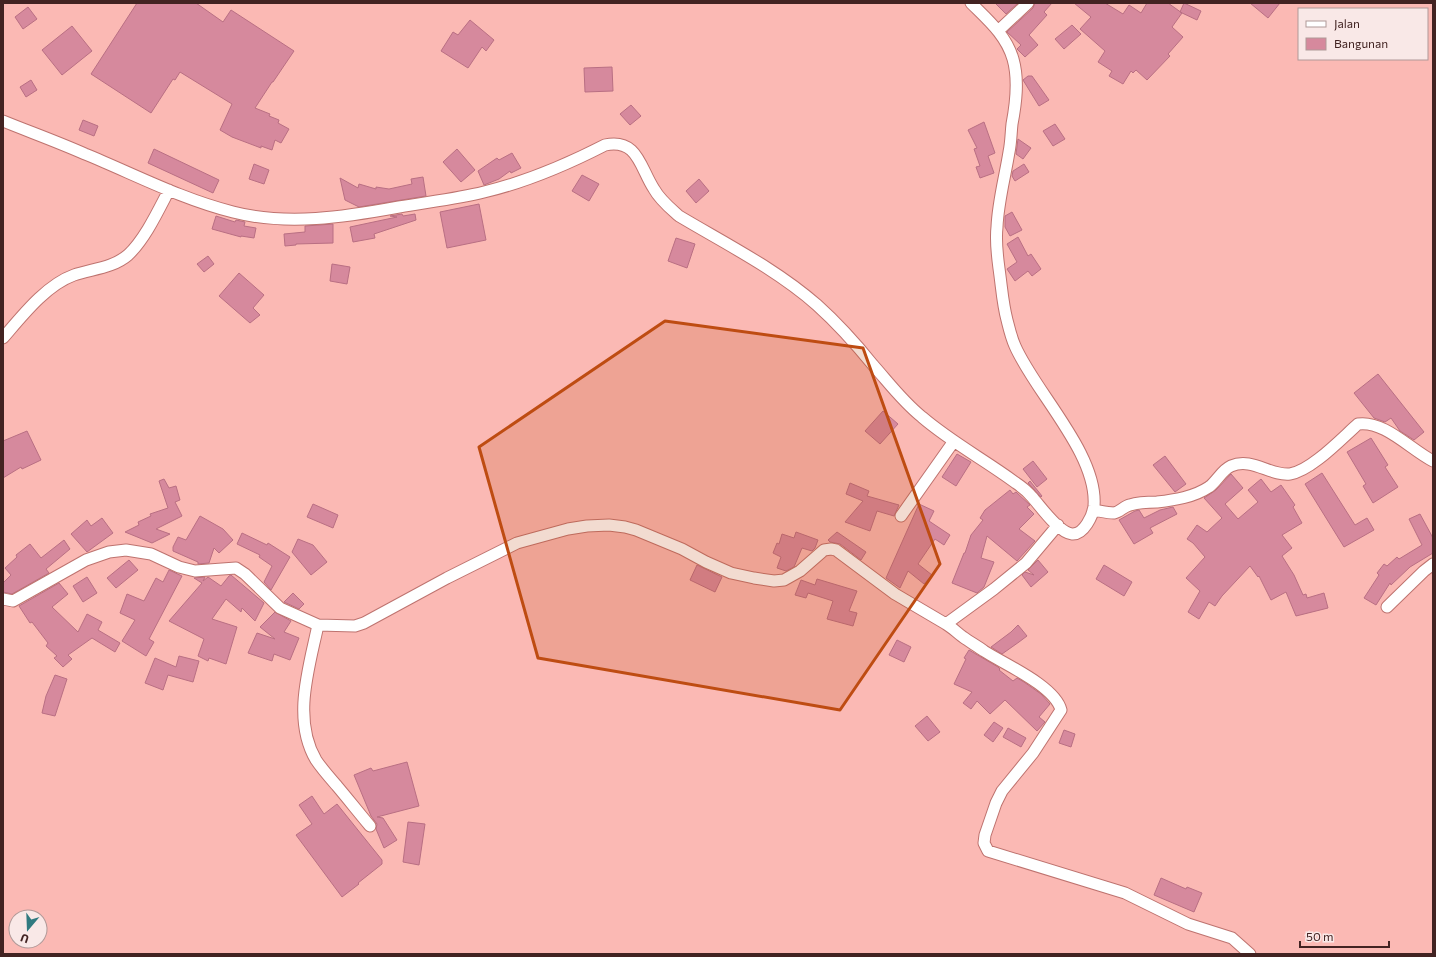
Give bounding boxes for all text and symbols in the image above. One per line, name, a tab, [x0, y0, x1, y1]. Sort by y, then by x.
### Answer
legend	[1298, 8, 1428, 60]
text: Jalan	[1334, 16, 1360, 31]
text: Bangunan	[1334, 36, 1388, 50]
north arrow	[8, 909, 48, 949]
scale bar	[1300, 923, 1389, 949]
text: 50 m	[1306, 929, 1334, 943]
text: U	[19, 931, 30, 946]

